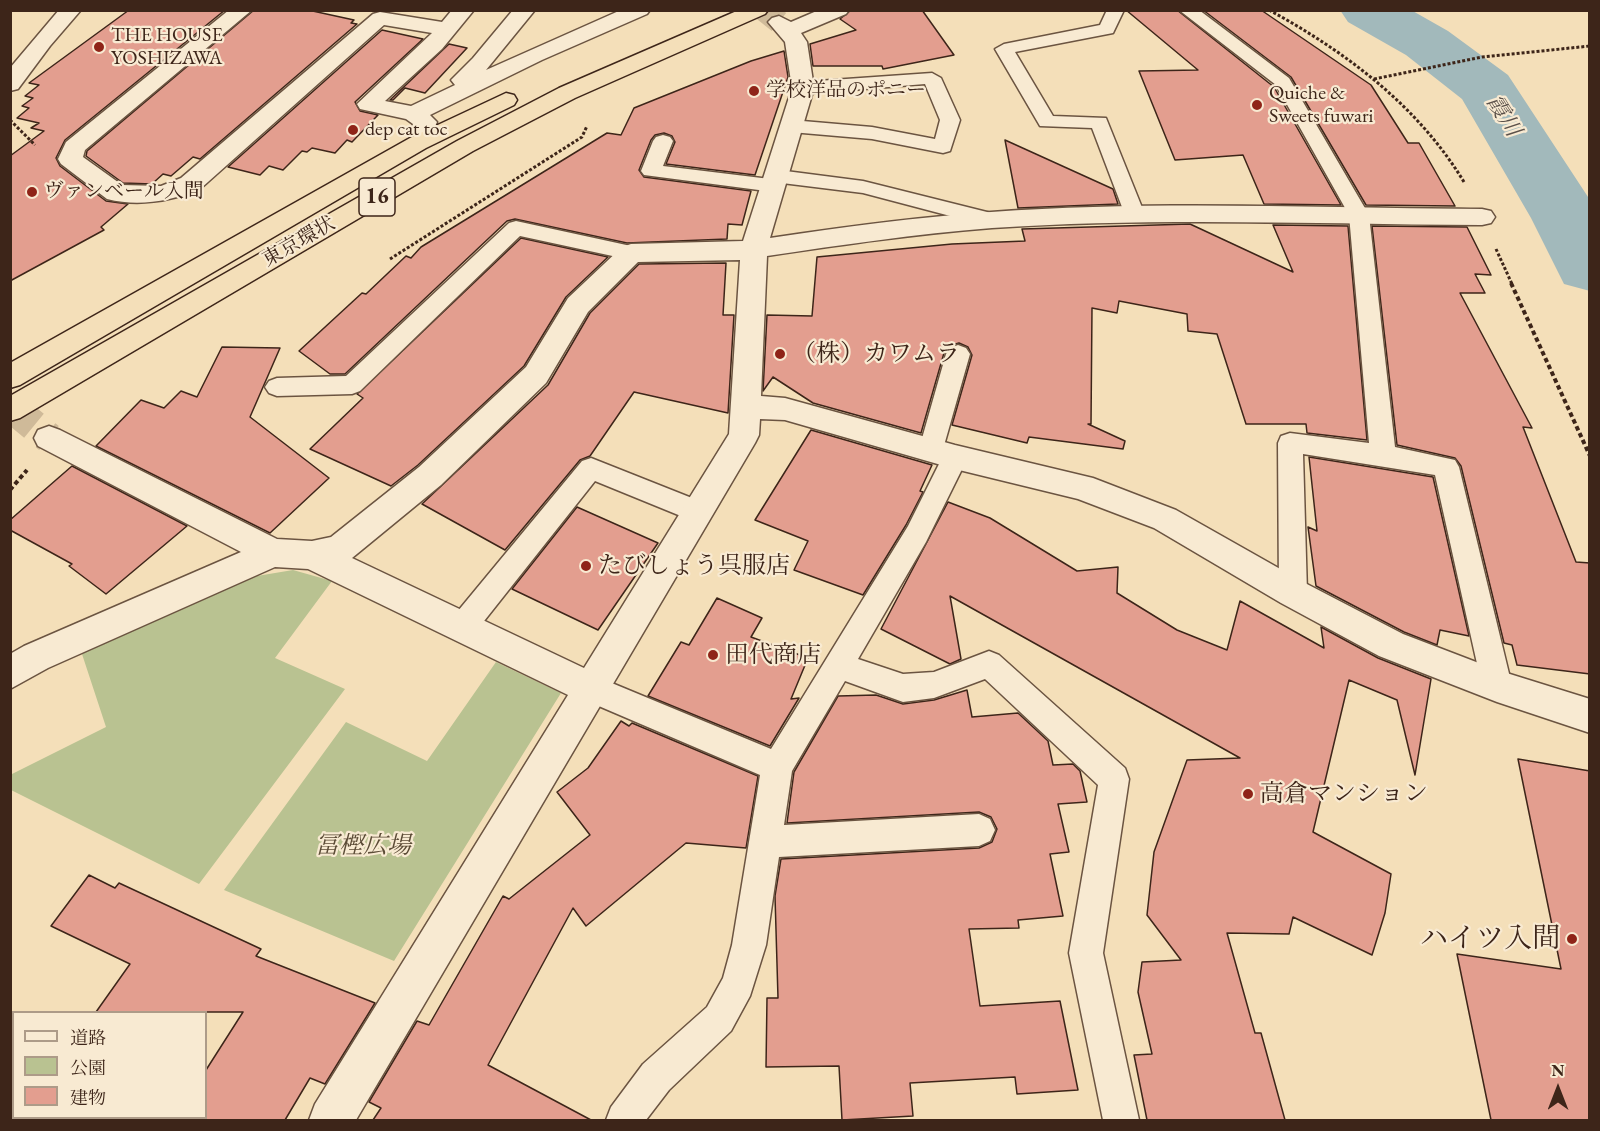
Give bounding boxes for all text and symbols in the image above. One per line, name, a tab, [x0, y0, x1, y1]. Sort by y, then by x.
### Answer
place label: THE HOUSE YOSHIZAWA	[111, 24, 223, 71]
marker: THE HOUSE YOSHIZAWA	[92, 40, 106, 54]
place label: 学校洋品のポニー	[766, 79, 926, 103]
place label: Quiche & Sweets fuwari	[1269, 82, 1373, 129]
marker: 学校洋品のポニー	[747, 84, 761, 98]
water label: 霞川	[1480, 90, 1526, 142]
marker: Quiche & Sweets fuwari	[1250, 98, 1264, 112]
place label: dep cat toc	[365, 118, 448, 142]
marker: dep cat toc	[346, 123, 360, 137]
road number: 16	[359, 178, 395, 216]
place label: ヴァンベール入間	[44, 180, 204, 204]
marker: ヴァンベール入間	[25, 185, 39, 199]
street label: 東京環状	[258, 212, 340, 272]
place label: （株）カワムラ	[792, 340, 960, 368]
marker: （株）カワムラ	[773, 347, 787, 361]
place label: たびしょう呉服店	[598, 552, 790, 580]
marker: たびしょう呉服店	[579, 559, 593, 573]
place label: 田代商店	[725, 641, 821, 669]
marker: 田代商店	[706, 648, 720, 662]
place label: 高倉マンション	[1260, 780, 1428, 808]
marker: 高倉マンション	[1241, 787, 1255, 801]
park label: 冨樫広場	[315, 832, 411, 860]
place label: ハイツ入間	[1420, 922, 1560, 956]
marker: ハイツ入間	[1565, 932, 1579, 946]
legend	[12, 1011, 207, 1119]
text: 道路	[70, 1026, 106, 1049]
text: 公園	[70, 1056, 106, 1079]
north arrow	[1528, 1059, 1588, 1119]
text: N	[1552, 1060, 1564, 1081]
text: 建物	[70, 1086, 106, 1109]

